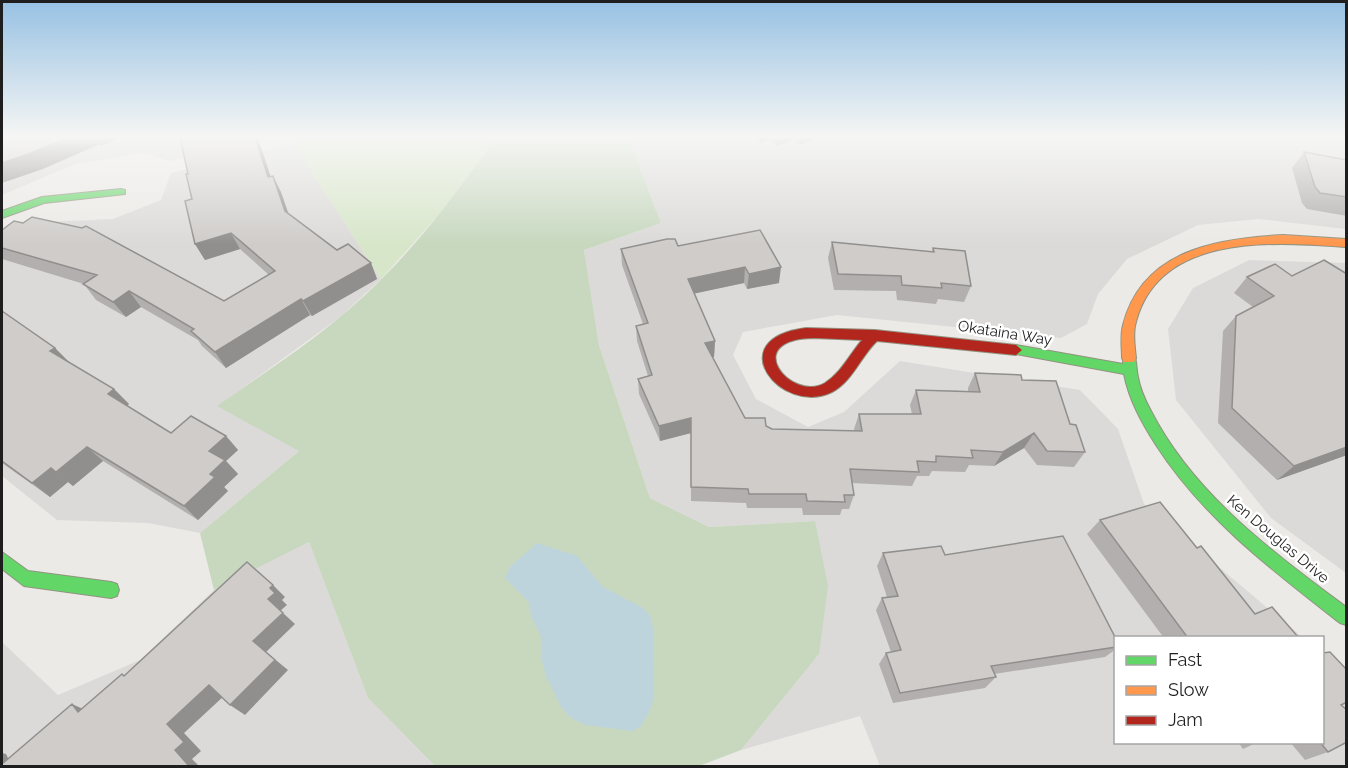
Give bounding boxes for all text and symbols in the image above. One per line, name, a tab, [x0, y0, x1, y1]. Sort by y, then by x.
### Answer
street label: Okataina Way	[957, 317, 1053, 349]
street label: Ken Douglas Drive	[1223, 491, 1333, 587]
legend	[1114, 636, 1324, 744]
text: Fast	[1168, 649, 1202, 670]
text: Slow	[1168, 679, 1209, 700]
text: Jam	[1168, 709, 1203, 730]

